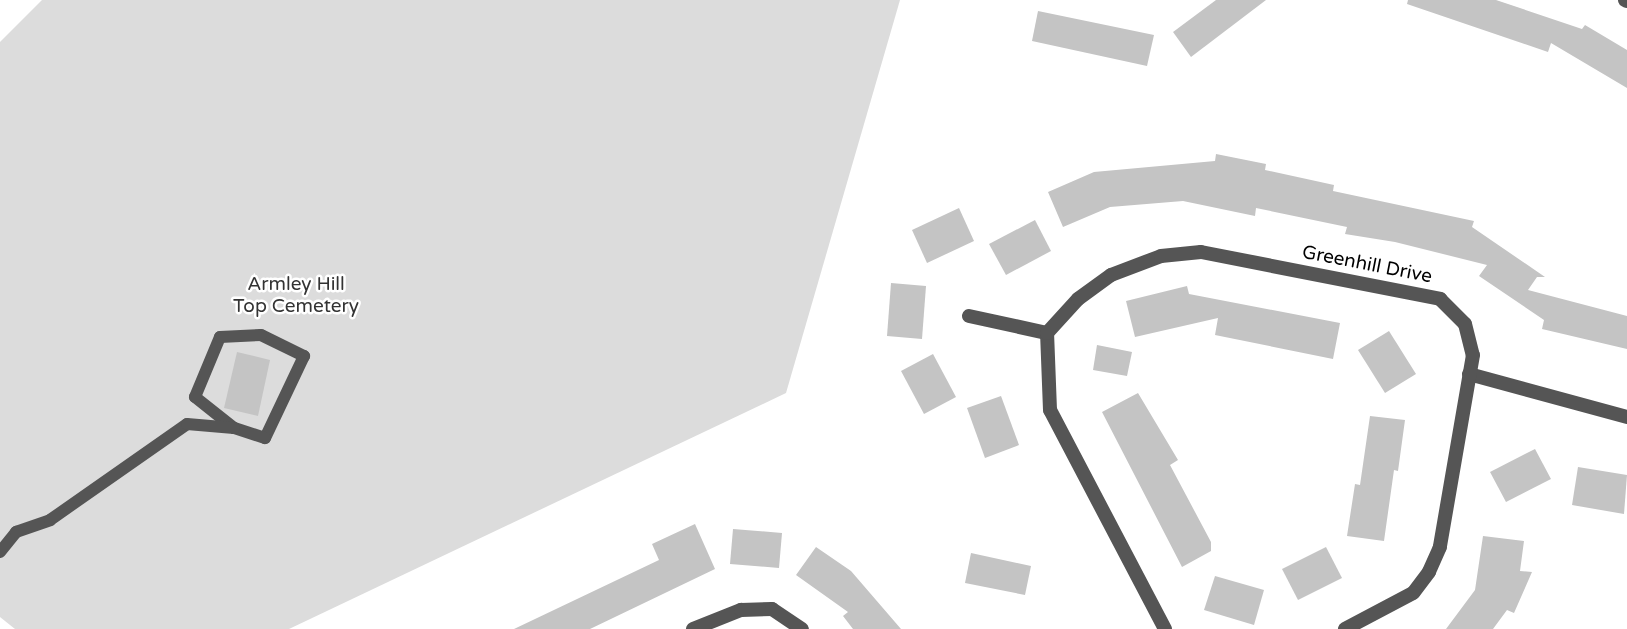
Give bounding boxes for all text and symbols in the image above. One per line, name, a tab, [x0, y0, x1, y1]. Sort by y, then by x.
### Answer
street label: Greenhill Drive	[1300, 241, 1434, 289]
park label: Armley Hill Top Cemetery	[233, 274, 359, 318]

